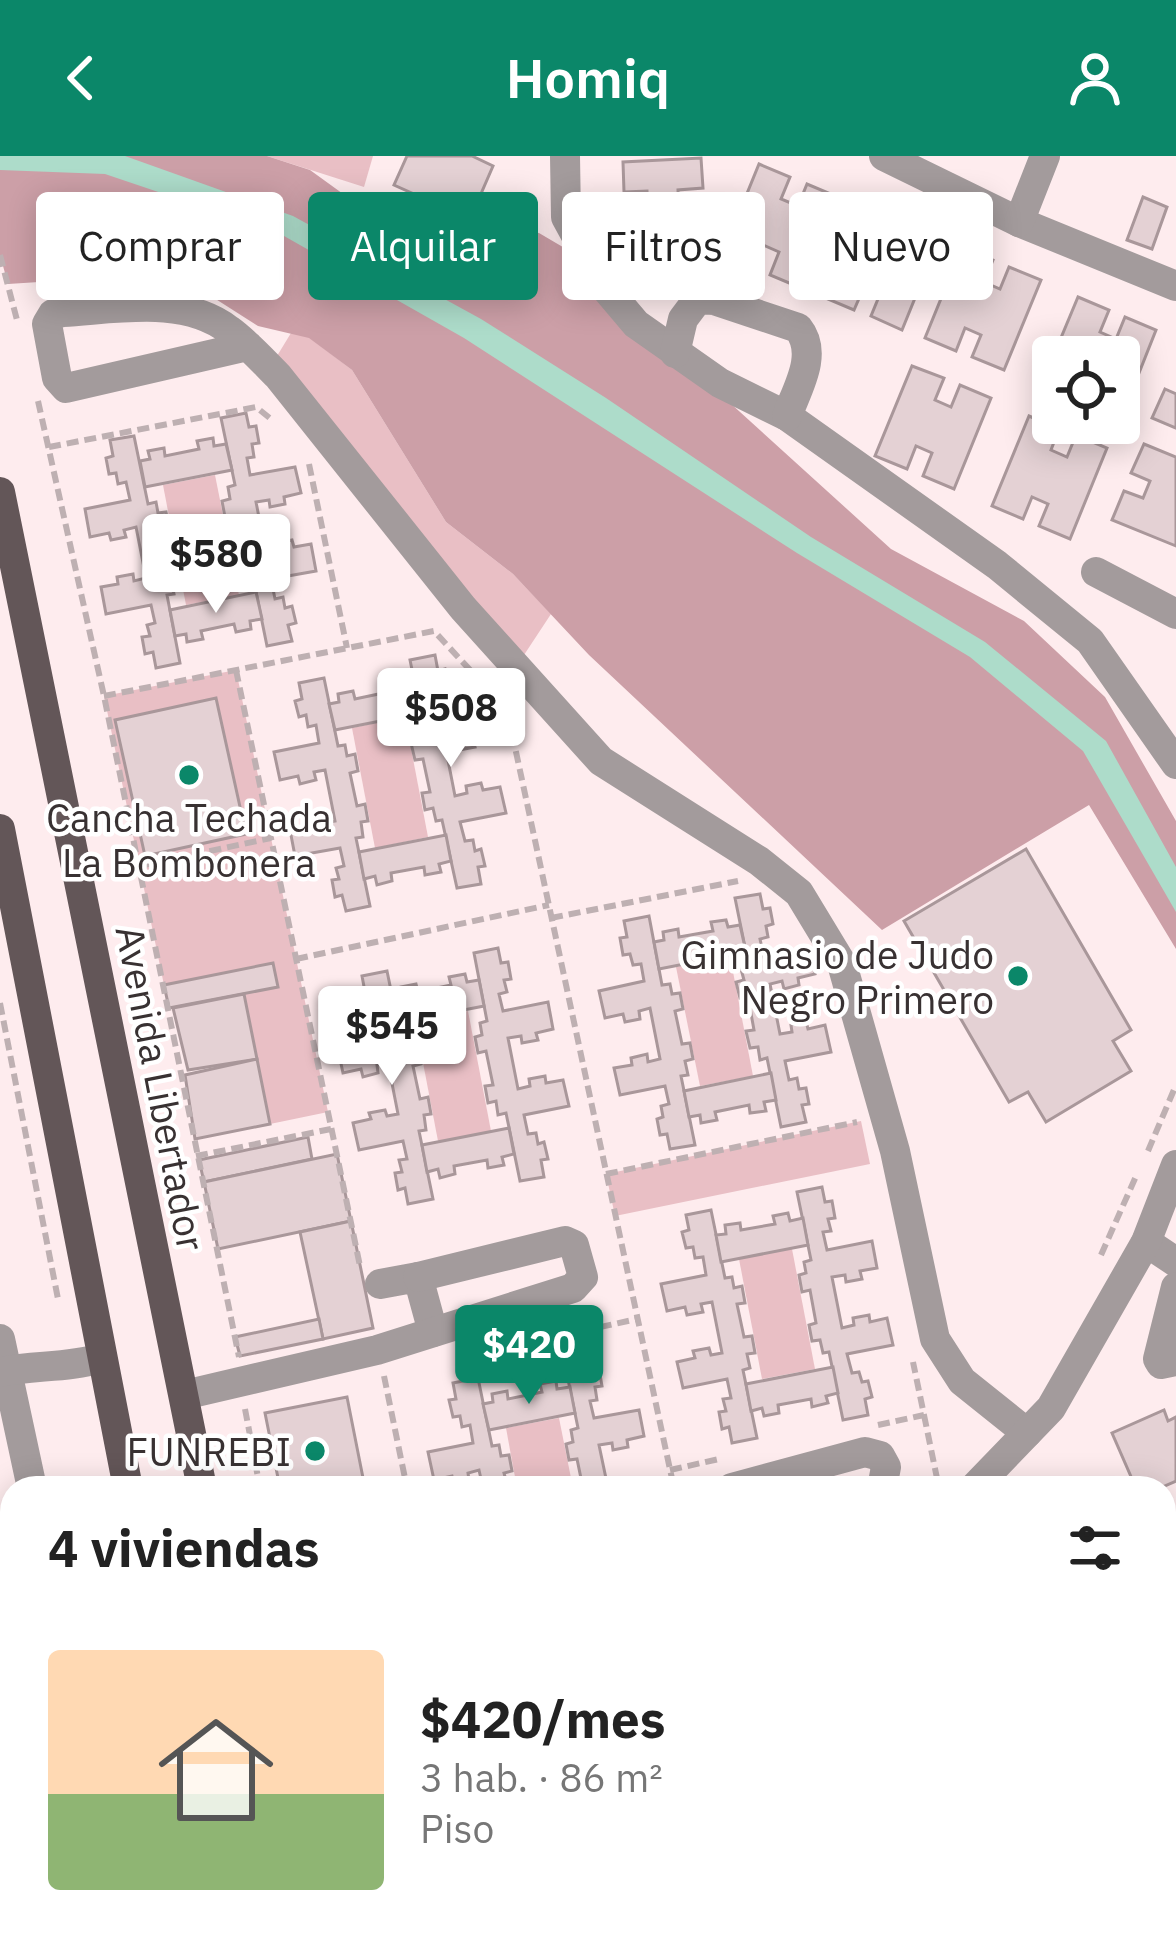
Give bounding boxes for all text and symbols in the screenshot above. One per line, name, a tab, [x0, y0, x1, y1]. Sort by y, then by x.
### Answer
text: Homiq	[506, 43, 670, 113]
icon: back	[48, 45, 114, 111]
icon: person	[1062, 45, 1128, 111]
chip: Comprar	[36, 192, 284, 300]
chip: Alquilar	[308, 192, 538, 300]
chip: Filtros	[562, 192, 765, 300]
chip: Nuevo	[789, 192, 993, 300]
map controls	[1032, 336, 1140, 444]
button: locate	[1032, 336, 1140, 444]
pin: $580	[145, 514, 287, 616]
text: $580	[169, 527, 263, 578]
pin: $508	[380, 668, 522, 770]
text: $508	[404, 681, 498, 732]
marker: Cancha Techada La Bombonera	[176, 762, 202, 788]
place label: Cancha Techada La Bombonera	[46, 792, 332, 888]
street label: Avenida Libertador	[104, 921, 218, 1255]
place label: Gimnasio de Judo Negro Primero	[681, 929, 994, 1025]
marker: Gimnasio de Judo Negro Primero	[1005, 963, 1031, 989]
pin: $545	[321, 986, 463, 1088]
text: $545	[345, 999, 439, 1050]
pin: $420	[458, 1305, 600, 1407]
text: $420	[482, 1318, 576, 1369]
place label: FUNREBI	[126, 1426, 291, 1477]
marker: FUNREBI	[302, 1438, 328, 1464]
text: 4 viviendas	[48, 1515, 319, 1581]
icon: filters	[1062, 1515, 1128, 1581]
text: $420/mes	[420, 1686, 665, 1752]
icon: home	[144, 1698, 288, 1842]
text: 3 hab. · 86 m²	[420, 1752, 663, 1803]
text: Piso	[420, 1803, 494, 1854]

